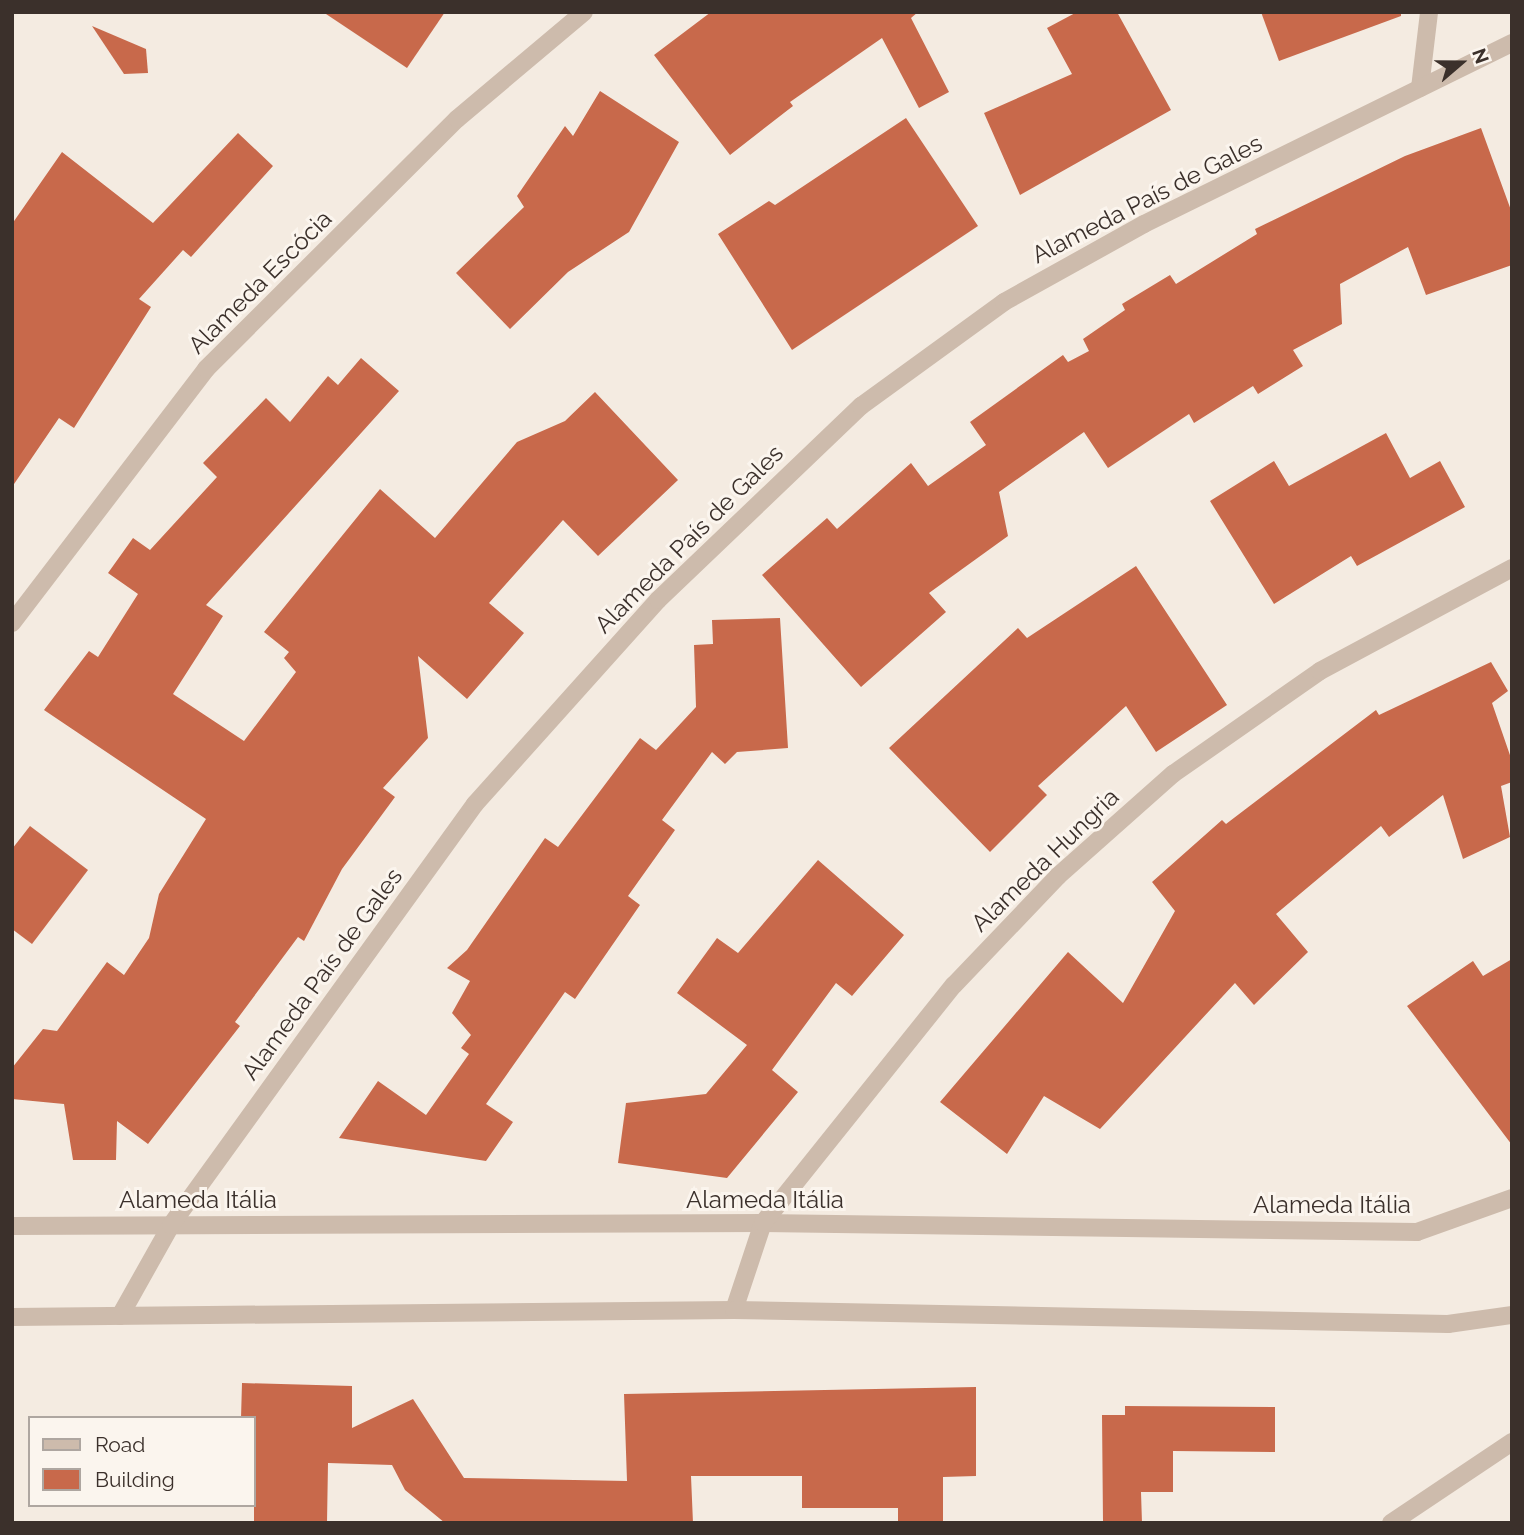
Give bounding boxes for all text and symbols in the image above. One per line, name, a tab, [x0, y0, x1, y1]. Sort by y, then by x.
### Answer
north arrow	[1426, 28, 1496, 98]
text: N	[1468, 45, 1494, 66]
street label: Alameda País de Gales	[1027, 128, 1267, 270]
street label: Alameda Escócia	[182, 204, 338, 360]
street label: Alameda País de Gales	[589, 439, 789, 639]
street label: Alameda Hungria	[965, 782, 1125, 938]
street label: Alameda País de Gales	[236, 863, 408, 1085]
street label: Alameda Itália	[119, 1186, 277, 1214]
street label: Alameda Itália	[686, 1186, 844, 1214]
street label: Alameda Itália	[1253, 1191, 1411, 1219]
legend	[28, 1416, 256, 1507]
text: Road	[95, 1432, 145, 1457]
text: Building	[95, 1467, 175, 1492]

